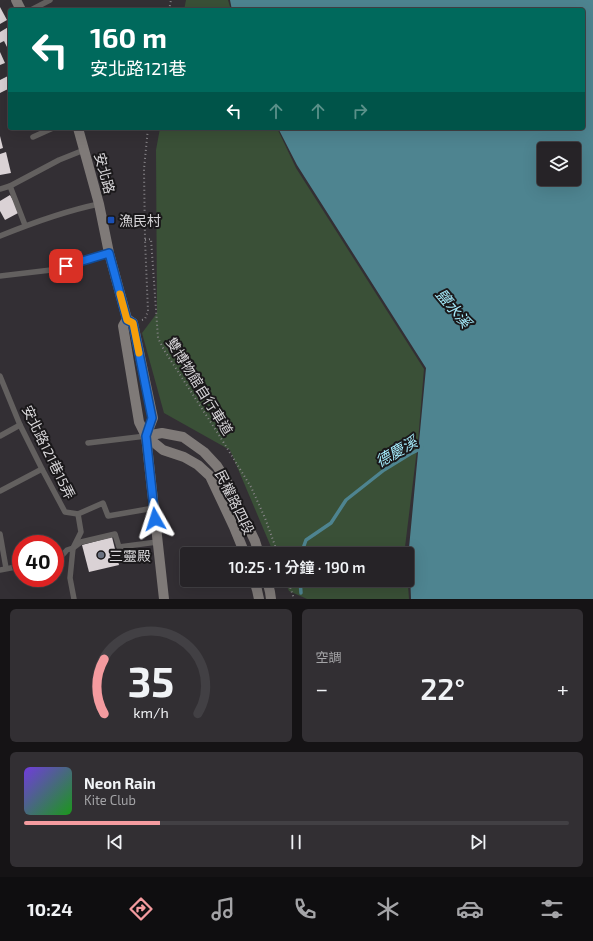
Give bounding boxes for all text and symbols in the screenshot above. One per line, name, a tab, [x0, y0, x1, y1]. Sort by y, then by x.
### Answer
text: 160 m	[90, 20, 167, 54]
icon: left	[24, 24, 76, 76]
text: 安北路121巷	[90, 57, 186, 79]
icon: left	[223, 100, 245, 122]
icon: ahead	[265, 100, 287, 122]
icon: ahead	[307, 100, 329, 122]
icon: right	[349, 100, 371, 122]
map controls	[537, 142, 581, 186]
button: layers	[537, 142, 581, 186]
street label: 安北路	[91, 151, 119, 195]
place label: 漁民村	[119, 212, 161, 229]
marker: 漁民村	[106, 215, 116, 225]
pin	[49, 249, 83, 283]
icon: arrive	[55, 255, 77, 277]
water label: 鹽水溪	[433, 285, 477, 333]
street label: 雙博物館自行車道	[163, 334, 237, 438]
street label: 安北路121巷15弄	[19, 402, 79, 502]
water label: 德慶溪	[372, 431, 422, 470]
street label: 民權路四段	[212, 467, 258, 537]
position arrow	[134, 498, 176, 540]
speed limit sign: 40	[12, 535, 64, 587]
place label: 三靈殿	[109, 547, 151, 564]
marker: 三靈殿	[96, 550, 106, 560]
text: 10:25 · 1 分鐘 · 190 m	[229, 558, 365, 576]
text: 空調	[316, 649, 342, 665]
text: 35	[127, 654, 174, 704]
text: 22°	[420, 670, 465, 706]
text: −	[316, 675, 328, 701]
text: +	[557, 675, 569, 701]
text: km/h	[133, 703, 168, 720]
text: Neon Rain	[84, 774, 156, 792]
text: Kite Club	[84, 792, 136, 808]
icon: previous	[104, 831, 126, 853]
icon: pause	[285, 831, 307, 853]
icon: next	[467, 831, 489, 853]
icon: directions	[127, 895, 155, 923]
icon: music	[209, 895, 237, 923]
icon: phone	[291, 895, 319, 923]
icon: climate	[374, 895, 402, 923]
icon: car	[456, 895, 484, 923]
icon: filters	[538, 895, 566, 923]
text: 10:24	[27, 898, 73, 920]

